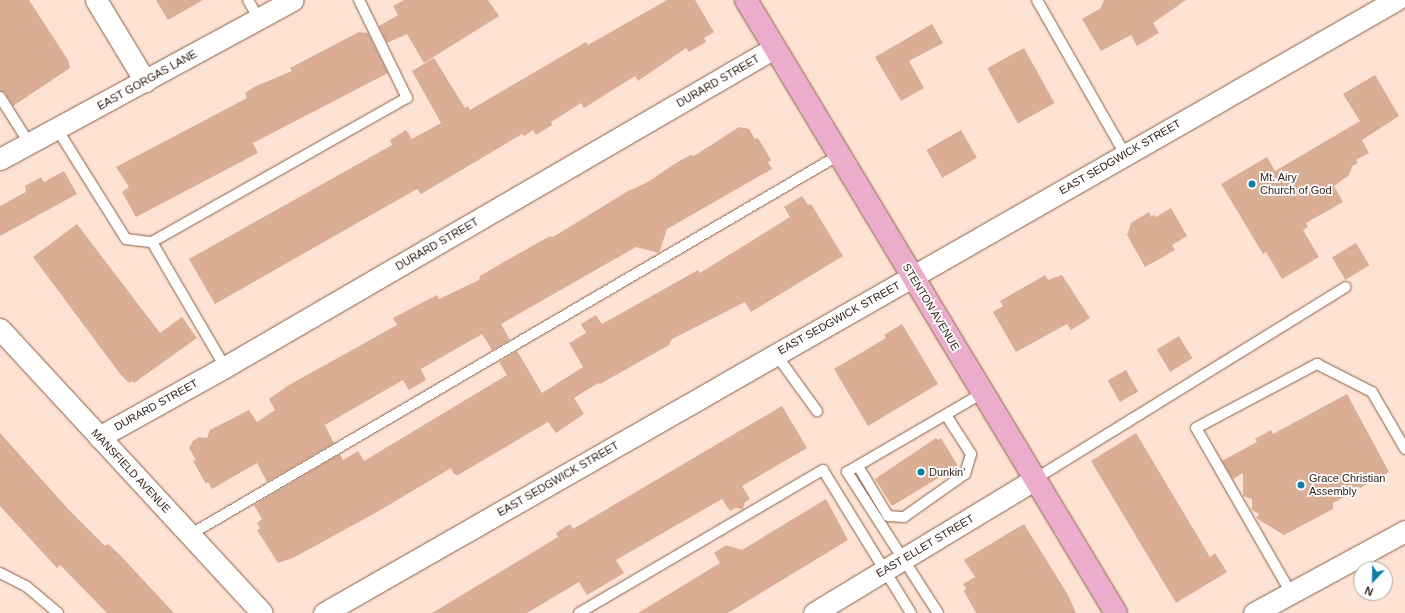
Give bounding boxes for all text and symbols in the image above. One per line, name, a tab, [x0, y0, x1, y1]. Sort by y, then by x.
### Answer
street label: EAST GORGAS LANE	[95, 47, 199, 113]
street label: DURARD STREET	[674, 52, 762, 110]
street label: EAST SEDGWICK STREET	[1057, 117, 1183, 197]
place label: Mt. Airy Church of God	[1260, 171, 1332, 197]
marker: Mt. Airy Church of God	[1247, 179, 1257, 189]
street label: DURARD STREET	[393, 215, 481, 273]
street label: STENTON AVENUE	[900, 261, 962, 353]
street label: EAST SEDGWICK STREET	[775, 279, 903, 357]
street label: DURARD STREET	[112, 377, 200, 433]
street label: MANSFIELD AVENUE	[89, 426, 173, 516]
street label: EAST SEDGWICK STREET	[495, 439, 621, 519]
place label: Dunkin'	[929, 465, 965, 479]
marker: Dunkin'	[916, 467, 926, 477]
place label: Grace Christian Assembly	[1309, 472, 1385, 498]
marker: Grace Christian Assembly	[1296, 480, 1306, 490]
street label: EAST ELLET STREET	[874, 512, 976, 580]
north arrow	[1353, 561, 1393, 601]
text: N	[1363, 584, 1375, 598]

